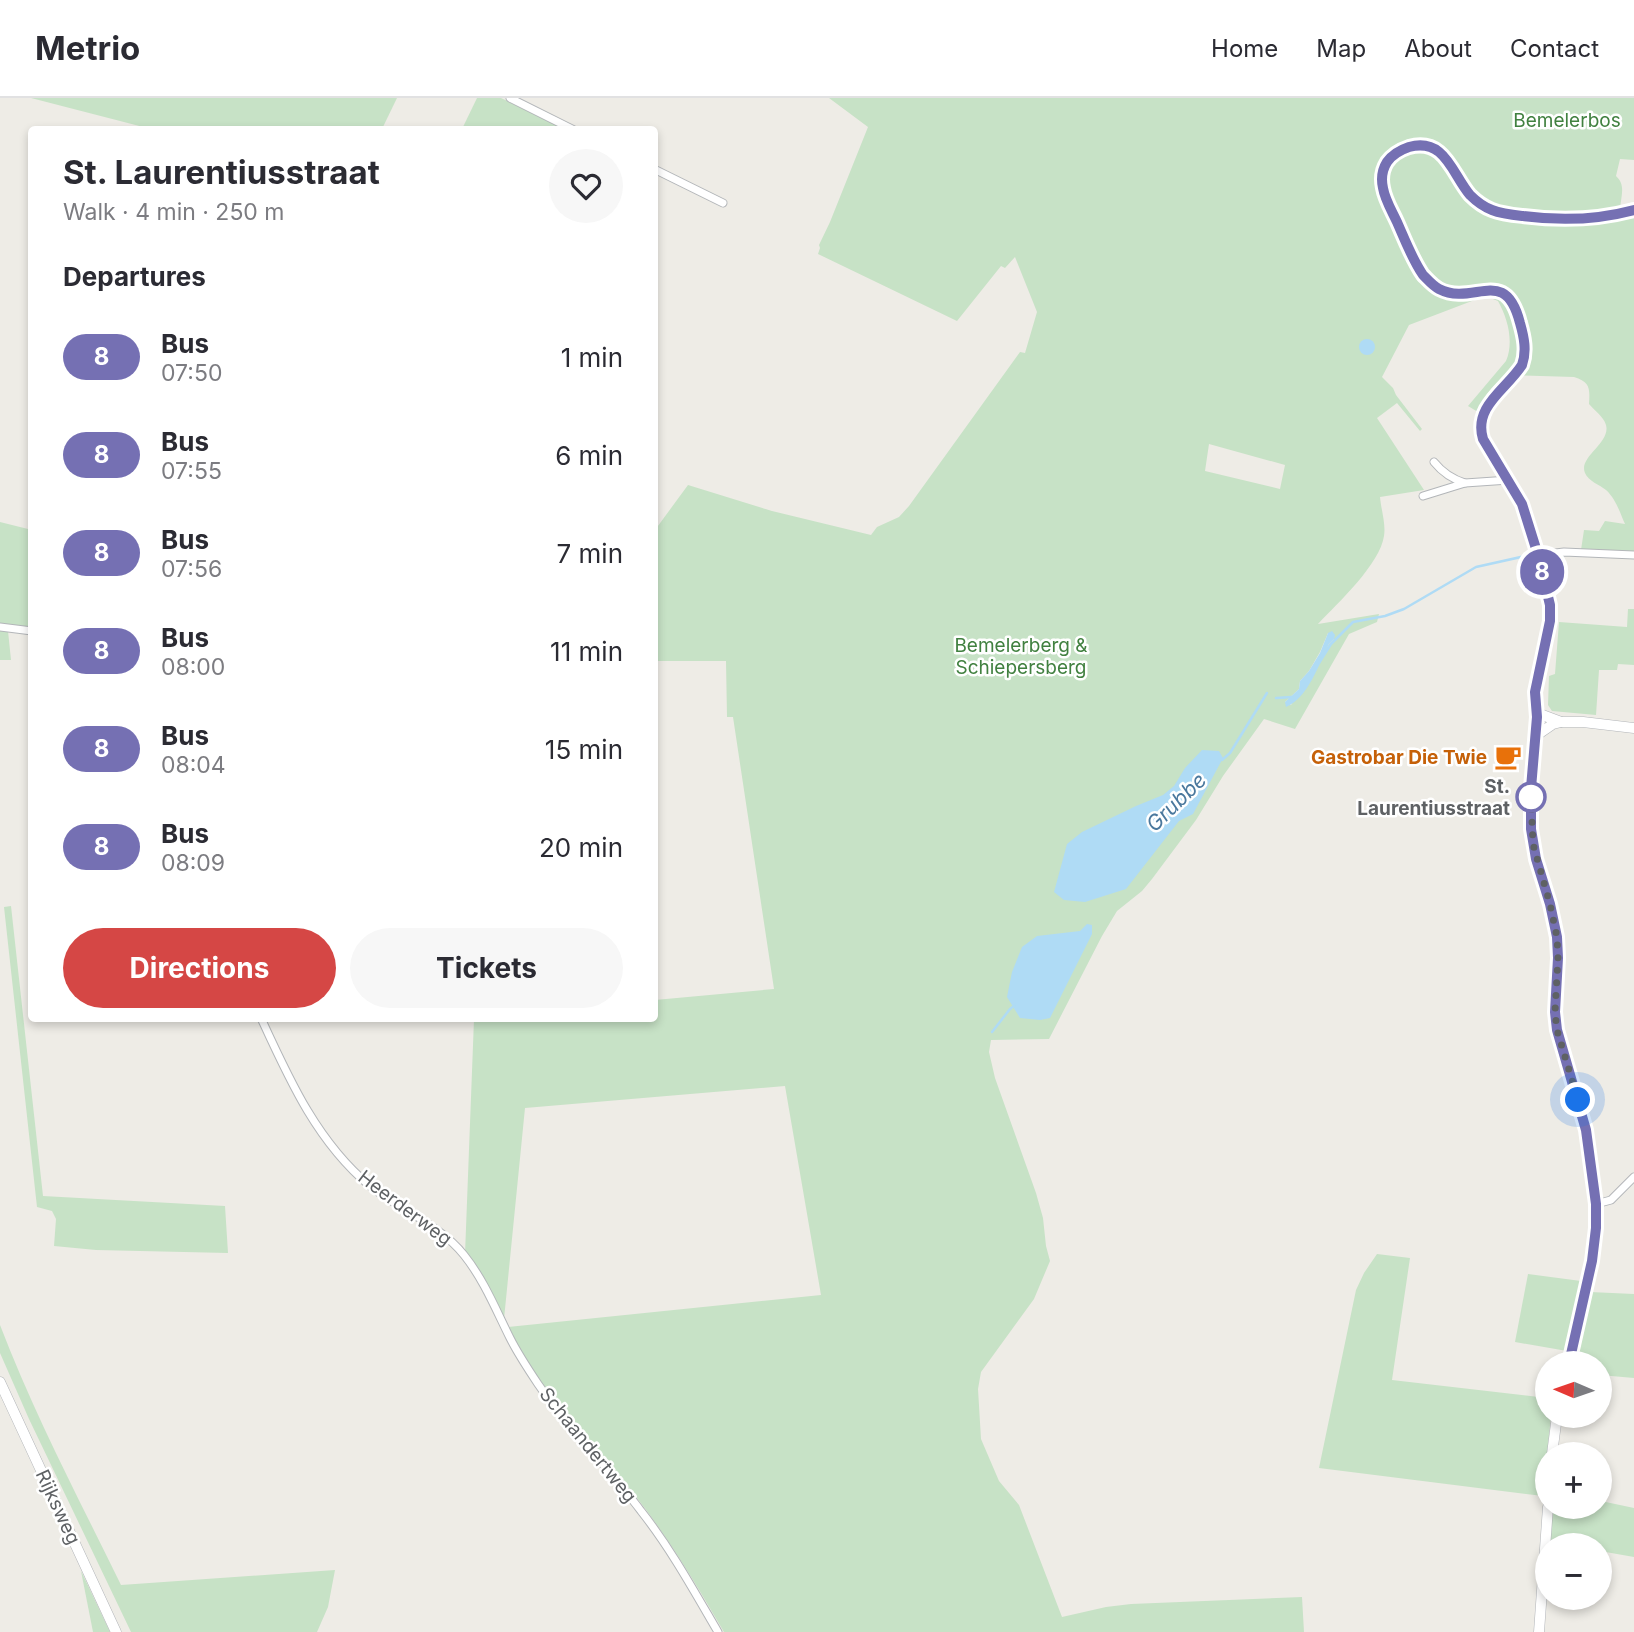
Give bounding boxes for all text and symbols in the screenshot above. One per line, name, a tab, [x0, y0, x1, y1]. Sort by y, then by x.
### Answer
text: Metrio	[35, 28, 140, 68]
text: Home	[1211, 34, 1278, 63]
text: Map	[1316, 34, 1366, 63]
text: About	[1404, 34, 1472, 63]
text: Contact	[1510, 34, 1599, 63]
park label: Bemelerbos	[1513, 109, 1621, 132]
button: heart	[549, 149, 623, 223]
text: St. Laurentiusstraat	[63, 152, 380, 192]
text: Walk · 4 min · 250 m	[63, 198, 285, 226]
text: Departures	[63, 261, 206, 292]
text: Bus	[161, 328, 209, 359]
text: 8	[94, 342, 109, 371]
text: 1 min	[561, 342, 623, 373]
text: 07:50	[161, 359, 222, 387]
text: Bus	[161, 426, 209, 457]
text: 8	[94, 440, 109, 469]
text: 6 min	[555, 440, 623, 471]
text: 07:55	[161, 457, 222, 485]
text: Bus	[161, 524, 209, 555]
text: 8	[94, 538, 109, 567]
text: 7 min	[557, 538, 623, 569]
line badge: 8	[1519, 549, 1565, 595]
text: 07:56	[161, 555, 222, 583]
text: 8	[1534, 557, 1550, 586]
text: Bus	[161, 622, 209, 653]
park label: Bemelerberg & Schiepersberg	[954, 634, 1088, 679]
text: 8	[94, 636, 109, 665]
text: 11 min	[550, 636, 623, 667]
text: 08:00	[161, 653, 225, 681]
text: Bus	[161, 720, 209, 751]
text: 8	[94, 734, 109, 763]
text: 15 min	[545, 734, 623, 765]
cafe icon: Gastrobar Die Twie	[1493, 742, 1523, 772]
place label: Gastrobar Die Twie	[1311, 746, 1487, 769]
text: 08:04	[161, 751, 226, 779]
water label: Grubbe	[1141, 767, 1211, 837]
place label: St. Laurentiusstraat	[1357, 775, 1510, 820]
marker: St. Laurentiusstraat	[1516, 782, 1546, 812]
text: Bus	[161, 818, 209, 849]
text: 8	[94, 832, 109, 861]
text: 20 min	[539, 832, 623, 863]
text: 08:09	[161, 849, 225, 877]
button: Directions	[63, 928, 336, 1008]
button: Tickets	[350, 928, 623, 1008]
your location	[1560, 1082, 1595, 1117]
street label: Heerderweg	[354, 1165, 456, 1251]
north arrow	[1535, 1351, 1612, 1428]
map controls	[1535, 1351, 1612, 1610]
street label: Schaandertweg	[535, 1383, 641, 1507]
button: +	[1535, 1442, 1612, 1519]
street label: Rijksweg	[31, 1466, 85, 1548]
button: −	[1535, 1533, 1612, 1610]

